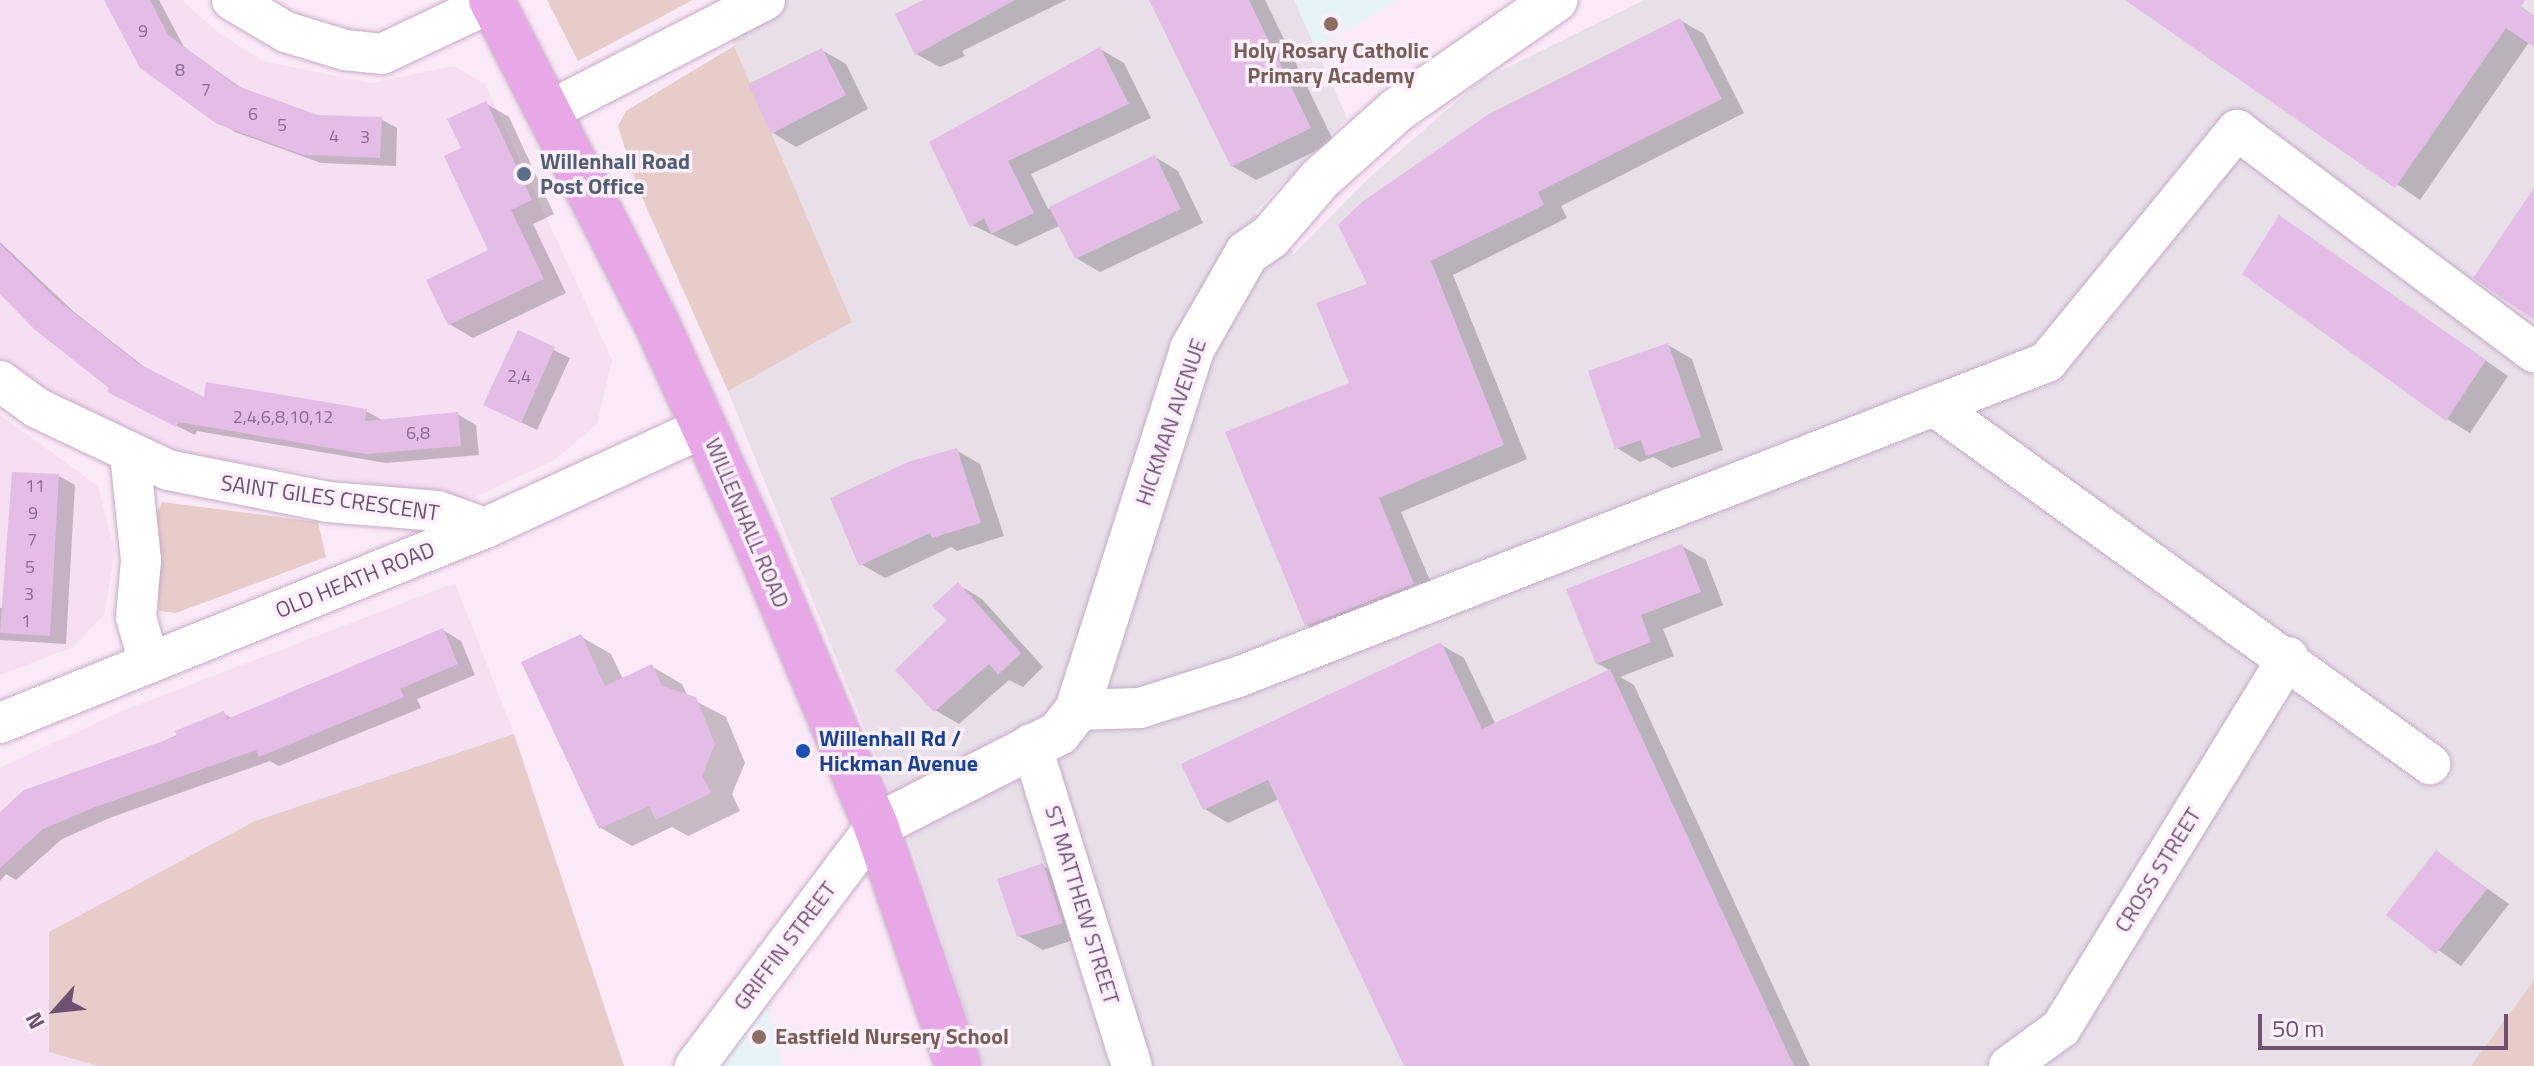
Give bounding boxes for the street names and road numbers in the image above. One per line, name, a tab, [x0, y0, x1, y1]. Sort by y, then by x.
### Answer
street label: HICKMAN AVENUE	[1130, 335, 1212, 509]
street label: WILLENHALL ROAD	[699, 434, 795, 612]
street label: SAINT GILES CRESCENT	[219, 470, 441, 526]
street label: OLD HEATH ROAD	[271, 536, 439, 624]
street label: ST MATTHEW STREET	[1039, 802, 1125, 1008]
street label: CROSS STREET	[2109, 803, 2207, 937]
street label: GRIFFIN STREET	[728, 877, 842, 1015]

